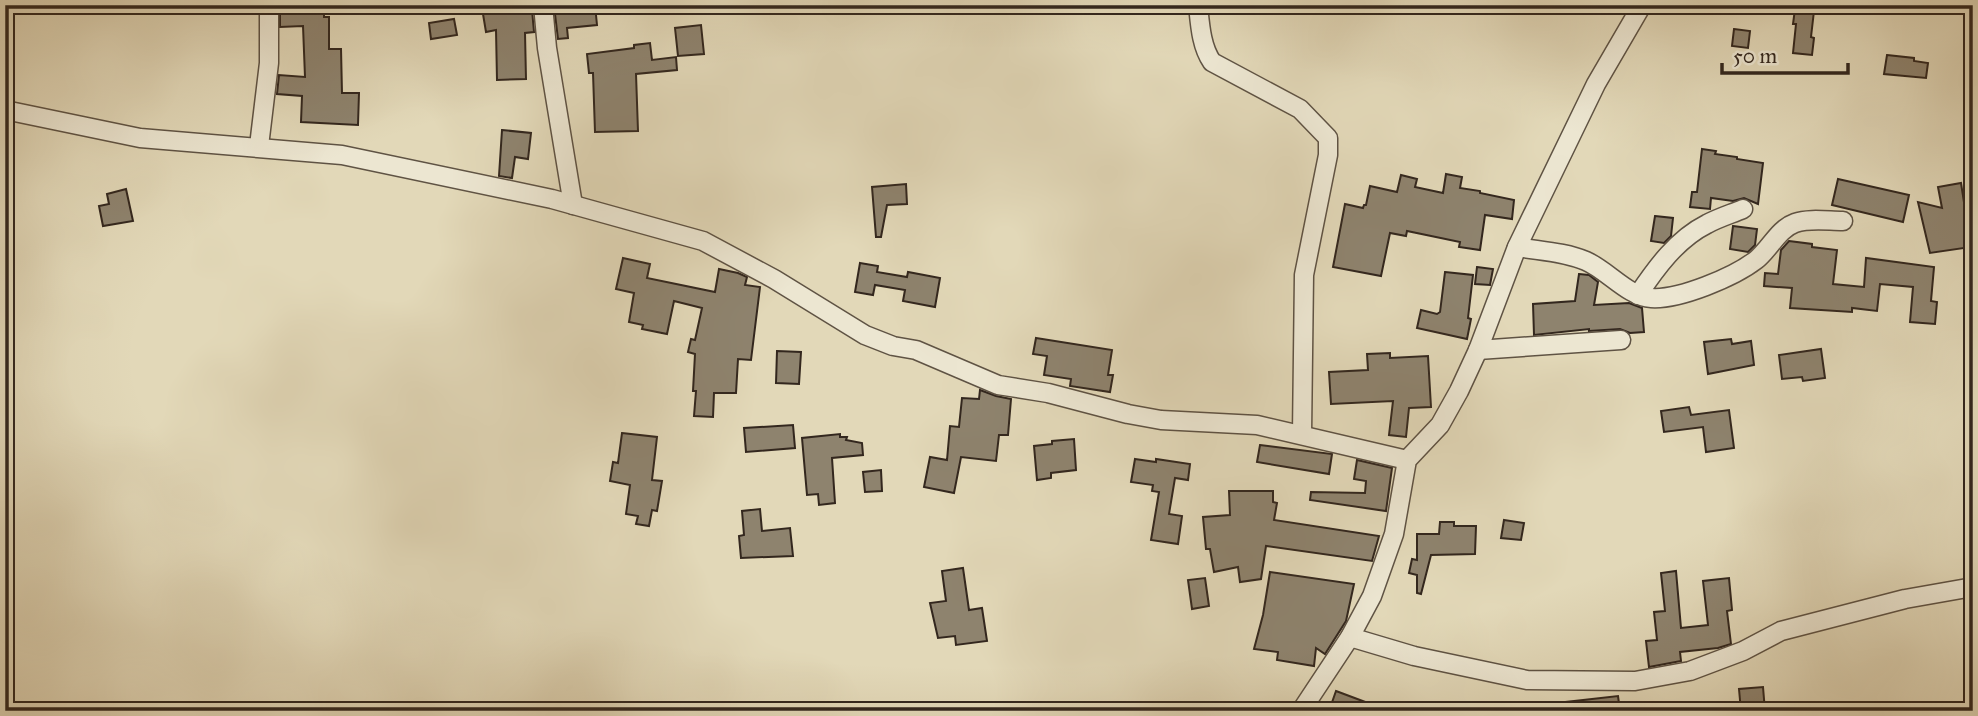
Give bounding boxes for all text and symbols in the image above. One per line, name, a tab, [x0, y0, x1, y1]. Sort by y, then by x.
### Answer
scale bar	[1722, 32, 1848, 76]
text: 50 m	[1733, 43, 1778, 69]

